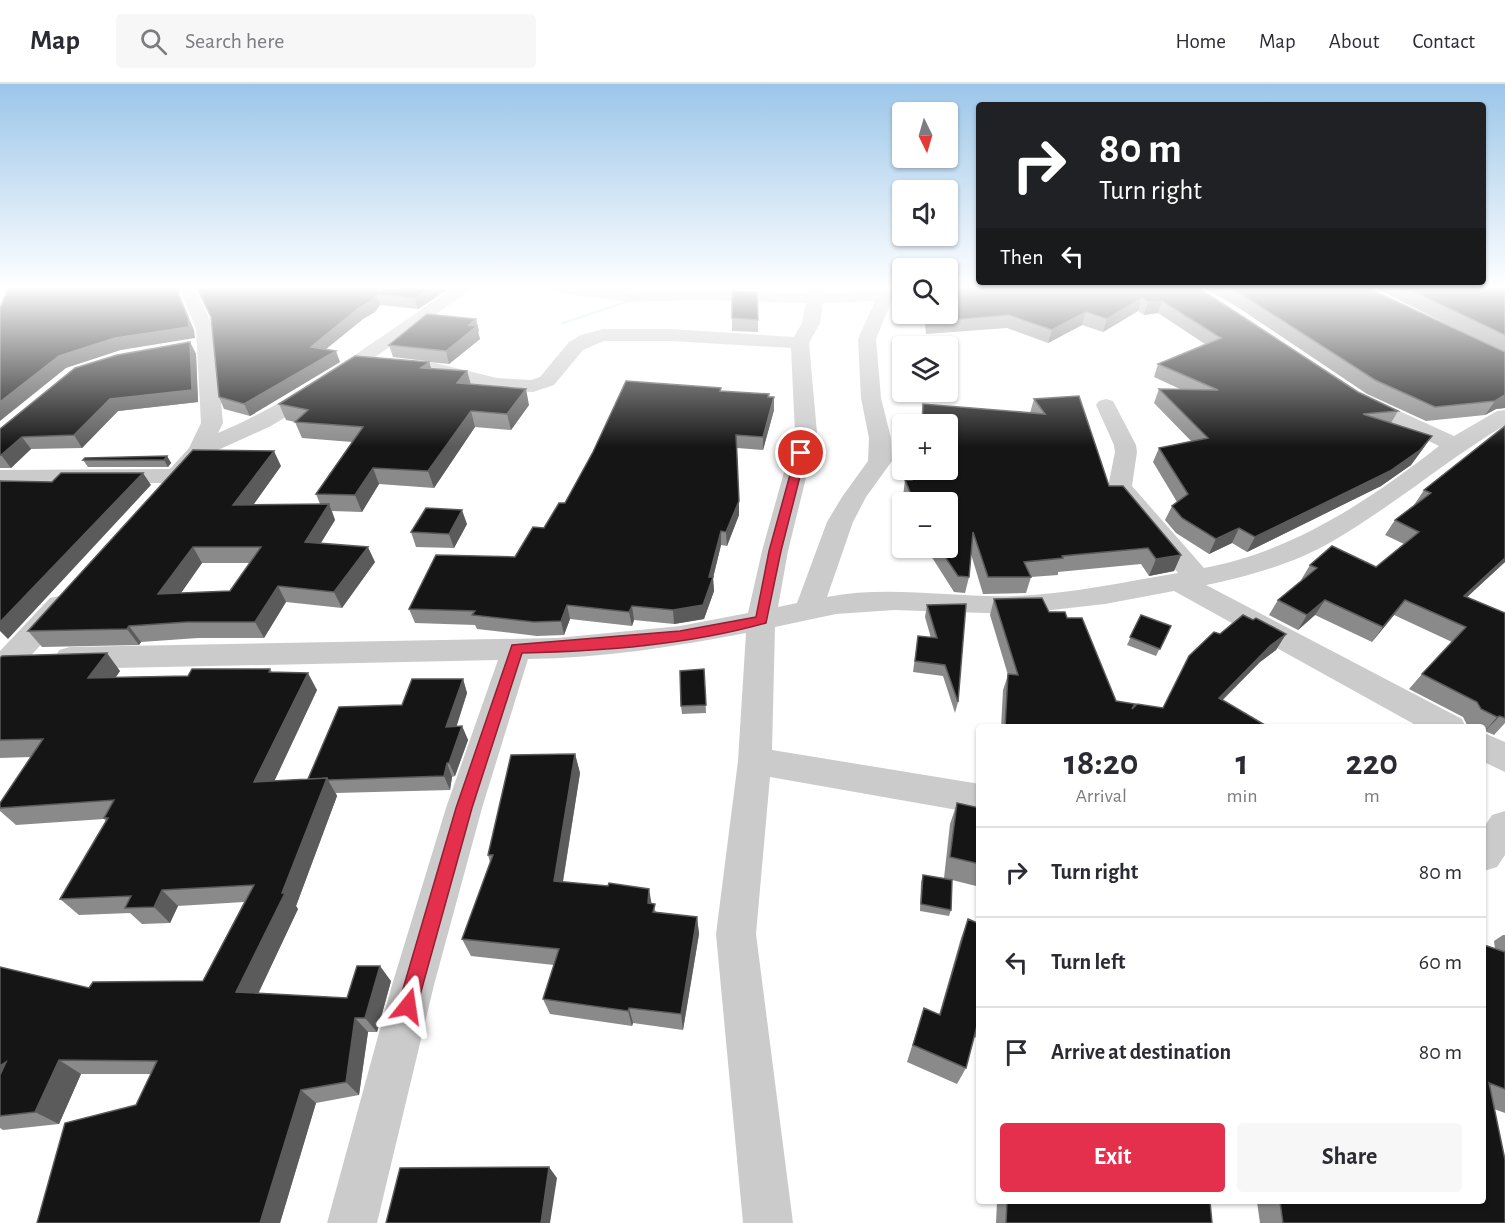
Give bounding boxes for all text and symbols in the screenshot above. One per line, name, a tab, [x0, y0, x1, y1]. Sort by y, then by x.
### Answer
search box	[116, 14, 536, 68]
icon: search	[137, 25, 170, 58]
text: Map	[30, 27, 80, 55]
text: Search here	[185, 30, 284, 52]
text: Home	[1175, 31, 1226, 52]
text: Map	[1259, 31, 1296, 52]
text: About	[1329, 31, 1379, 52]
text: Contact	[1412, 31, 1475, 52]
north arrow	[892, 102, 958, 168]
map controls	[892, 102, 958, 558]
icon: right	[1000, 126, 1078, 204]
text: 80 m	[1099, 128, 1182, 170]
text: Turn right	[1099, 177, 1202, 204]
button: sound	[892, 180, 958, 246]
icon: left	[1056, 240, 1089, 273]
text: Then	[1000, 246, 1044, 268]
button: search	[892, 258, 958, 324]
button: layers	[892, 336, 958, 402]
button: +	[892, 414, 958, 480]
pin	[775, 427, 826, 478]
icon: arrive	[784, 436, 817, 469]
button: −	[892, 492, 958, 558]
text: 18:20	[1064, 745, 1139, 781]
text: 1	[1235, 745, 1248, 781]
text: 220	[1345, 745, 1398, 781]
text: Arrival	[1075, 786, 1127, 806]
text: min	[1226, 786, 1258, 806]
text: m	[1364, 786, 1380, 806]
icon: right	[1000, 856, 1033, 889]
text: Turn right	[1051, 861, 1138, 883]
text: 80 m	[1419, 861, 1462, 883]
icon: left	[1000, 946, 1033, 979]
text: Turn left	[1051, 951, 1125, 973]
text: 60 m	[1419, 951, 1462, 973]
position arrow	[376, 974, 440, 1038]
icon: arrive	[1000, 1036, 1033, 1069]
text: Arrive at destination	[1051, 1041, 1231, 1063]
text: 80 m	[1419, 1041, 1462, 1063]
button: Exit	[1000, 1123, 1225, 1192]
button: Share	[1237, 1123, 1462, 1192]

